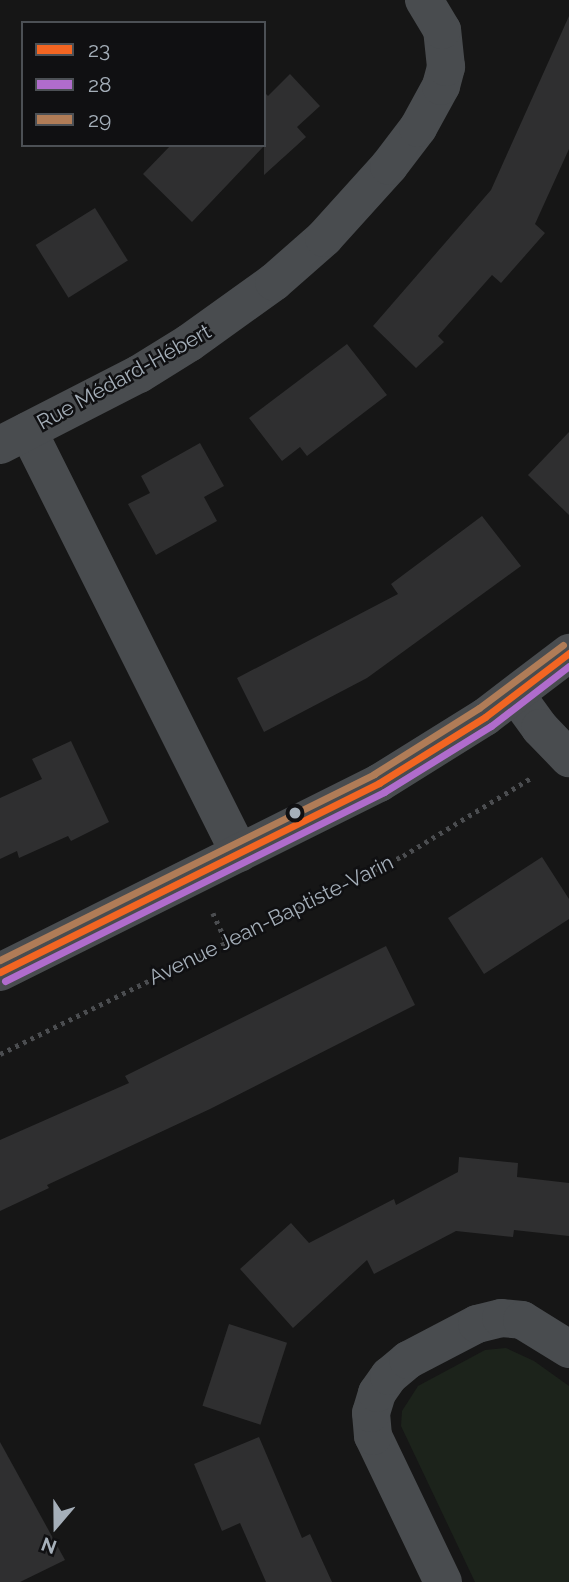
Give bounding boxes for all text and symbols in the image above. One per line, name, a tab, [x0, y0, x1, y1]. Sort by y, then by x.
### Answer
legend	[21, 21, 266, 147]
text: 23	[88, 37, 110, 62]
text: 28	[88, 72, 111, 97]
text: 29	[88, 107, 111, 132]
street label: Rue Médard-Hébert	[33, 319, 215, 435]
unlabelled marker	[288, 806, 302, 820]
street label: Avenue Jean-Baptiste-Varin	[144, 850, 398, 990]
north arrow	[21, 1491, 91, 1561]
text: N	[38, 1533, 59, 1559]

